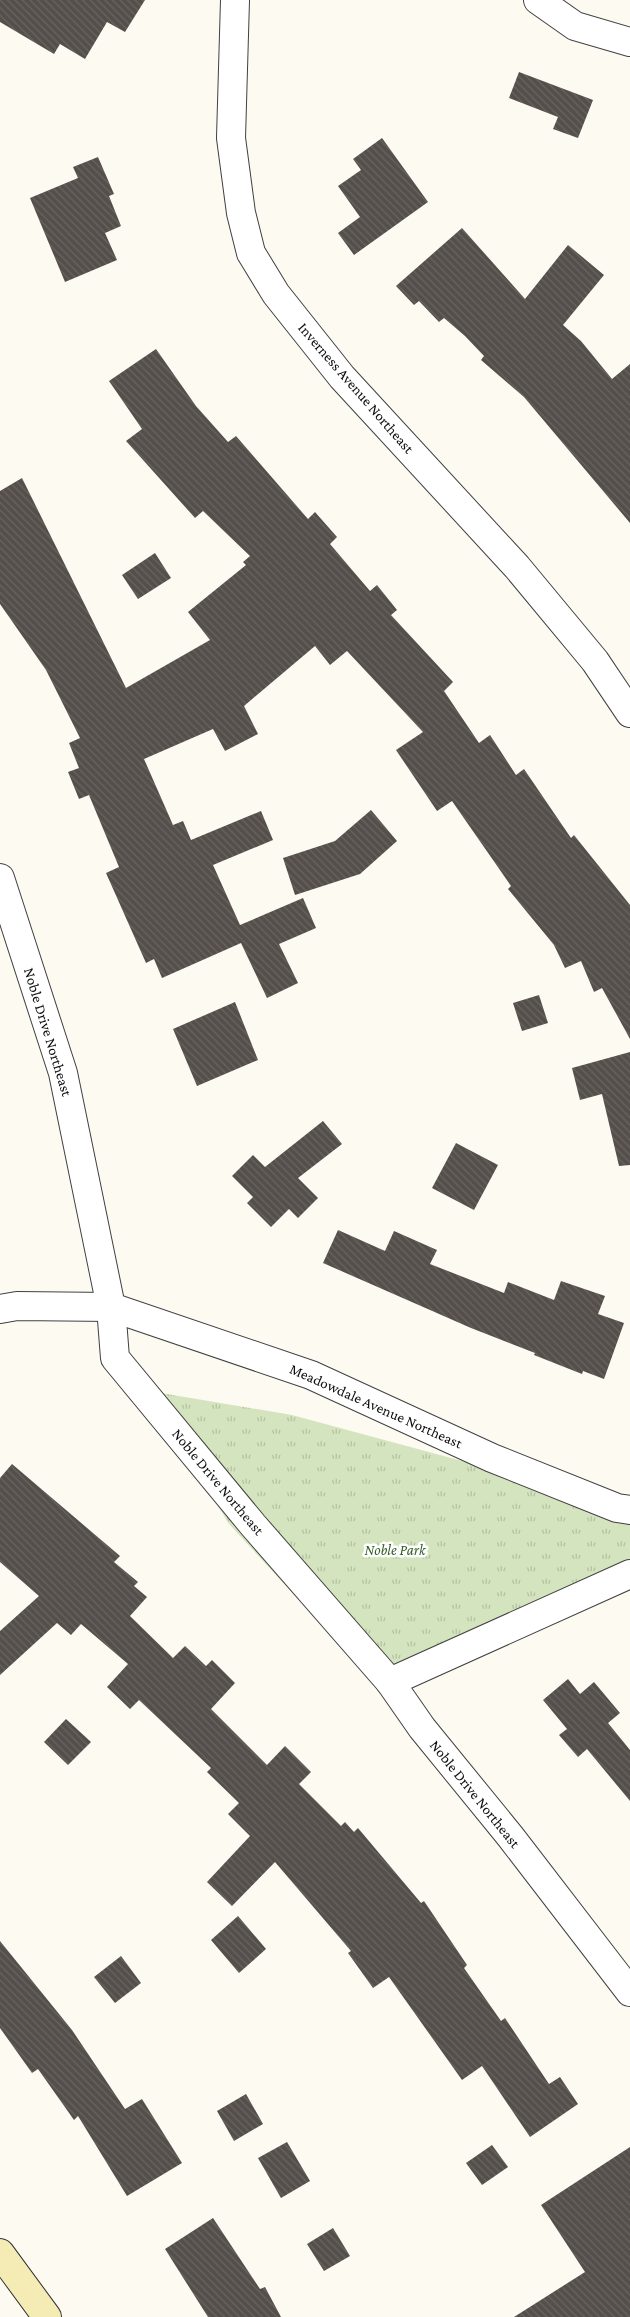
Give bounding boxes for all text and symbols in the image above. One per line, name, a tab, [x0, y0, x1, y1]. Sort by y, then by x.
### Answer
street label: Inverness Avenue Northeast	[295, 320, 418, 457]
street label: Noble Drive Northeast	[21, 966, 75, 1099]
street label: Meadowdale Avenue Northeast	[287, 1361, 466, 1452]
street label: Noble Drive Northeast	[169, 1426, 268, 1539]
park label: Noble Park	[365, 1542, 427, 1558]
street label: Noble Drive Northeast	[427, 1737, 524, 1852]

